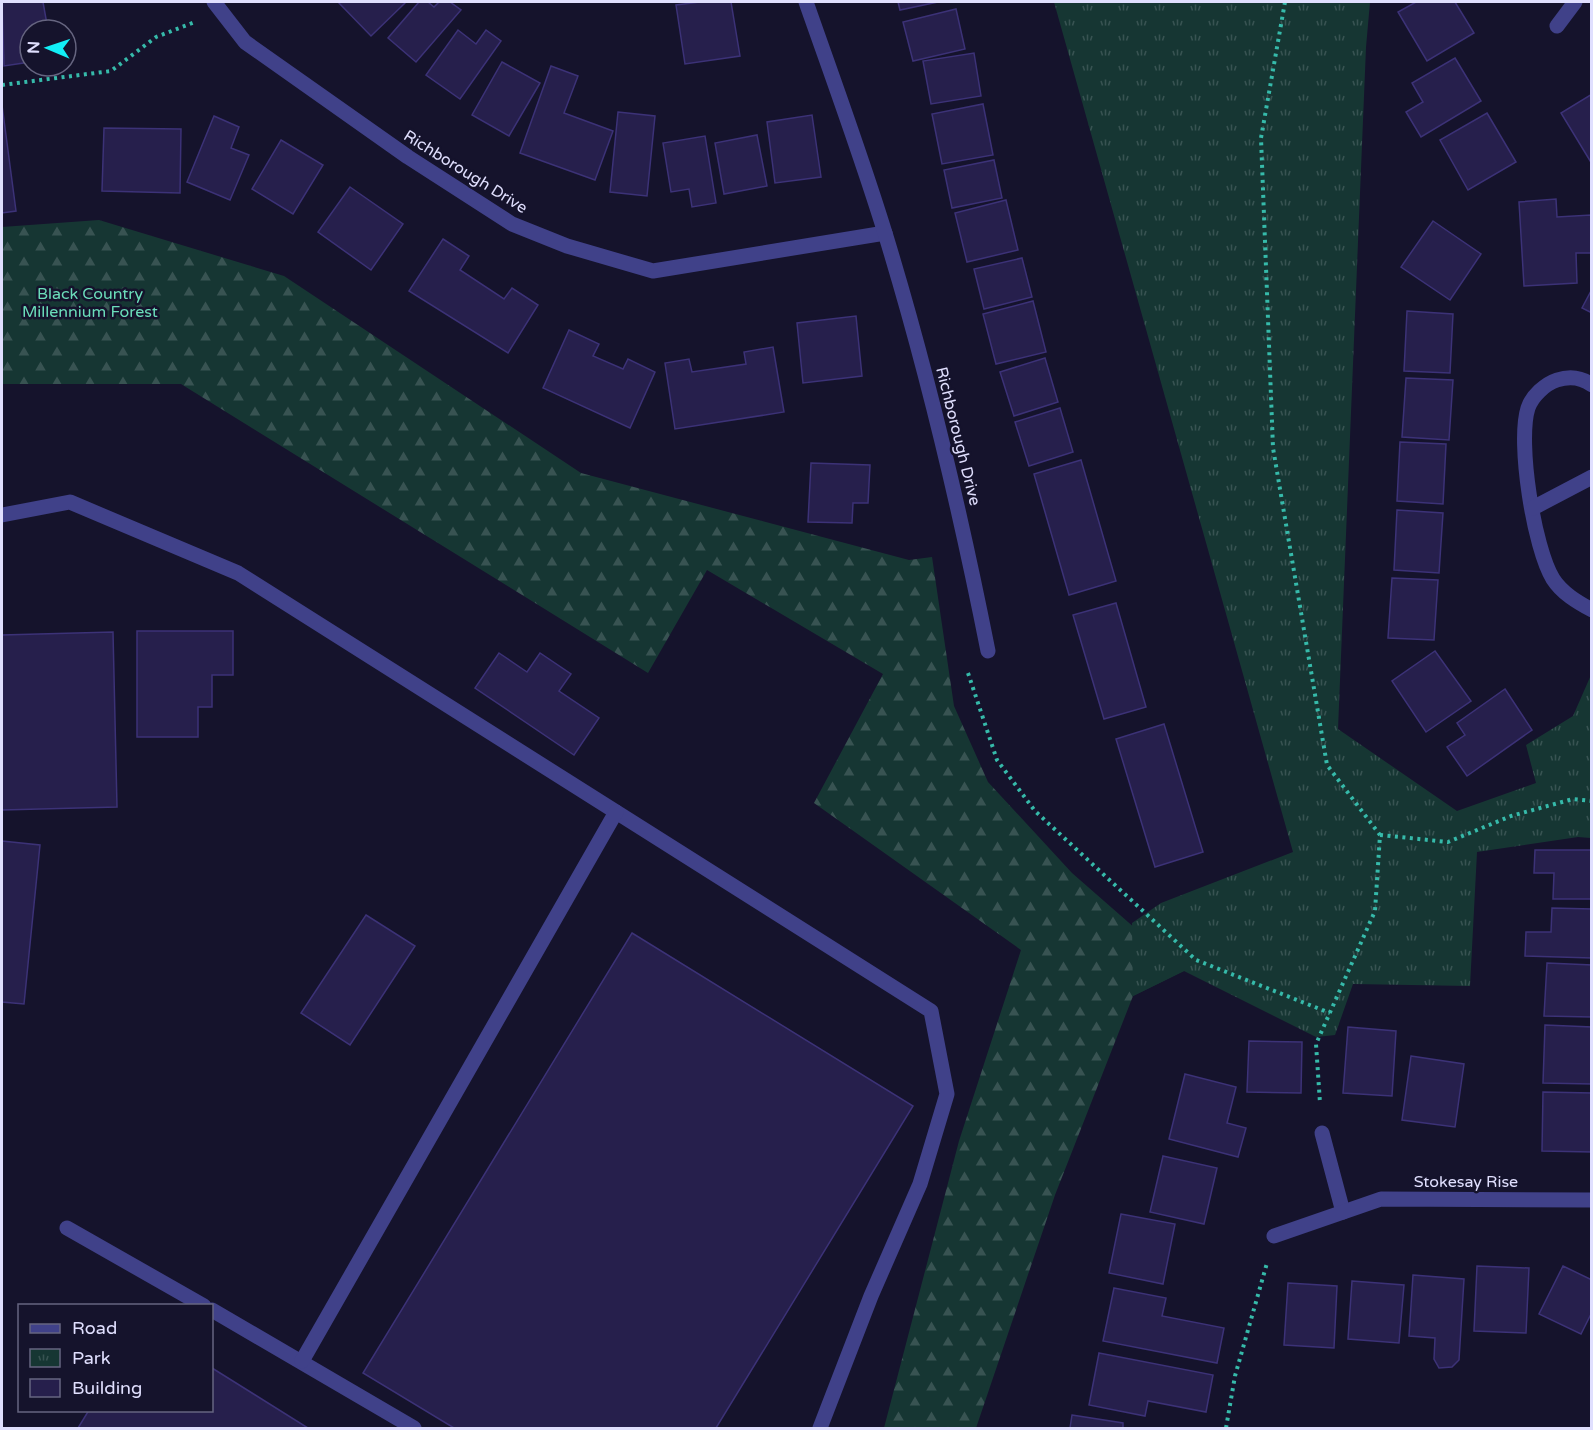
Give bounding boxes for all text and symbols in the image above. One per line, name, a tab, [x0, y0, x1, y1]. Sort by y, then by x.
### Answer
north arrow	[18, 18, 78, 78]
text: N	[24, 41, 44, 54]
street label: Richborough Drive	[400, 126, 531, 218]
park label: Black Country Millennium Forest	[22, 284, 158, 322]
street label: Richborough Drive	[931, 365, 985, 508]
street label: Stokesay Rise	[1414, 1172, 1518, 1192]
legend	[18, 1304, 213, 1412]
text: Road	[72, 1317, 117, 1339]
text: Park	[72, 1347, 111, 1369]
text: Building	[72, 1377, 142, 1399]

